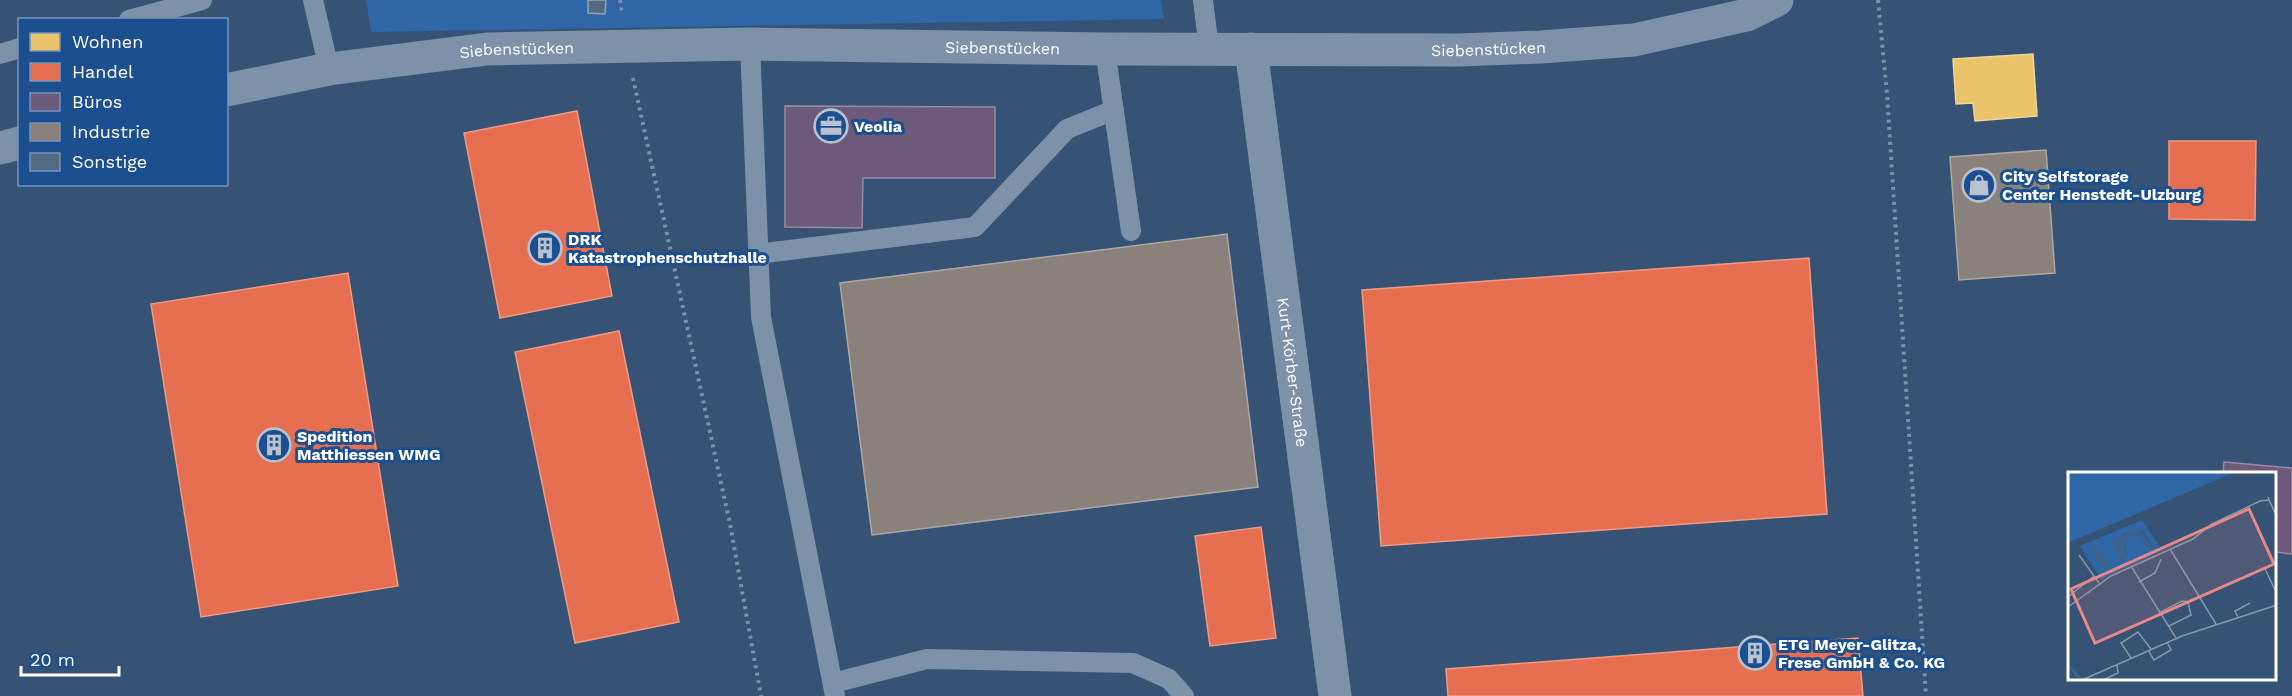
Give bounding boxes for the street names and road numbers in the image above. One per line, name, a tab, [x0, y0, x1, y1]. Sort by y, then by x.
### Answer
street label: Siebenstücken	[458, 38, 574, 62]
street label: Siebenstücken	[945, 38, 1060, 58]
street label: Siebenstücken	[1431, 38, 1546, 60]
street label: Kurt-Körber-Straße	[1273, 296, 1312, 448]

